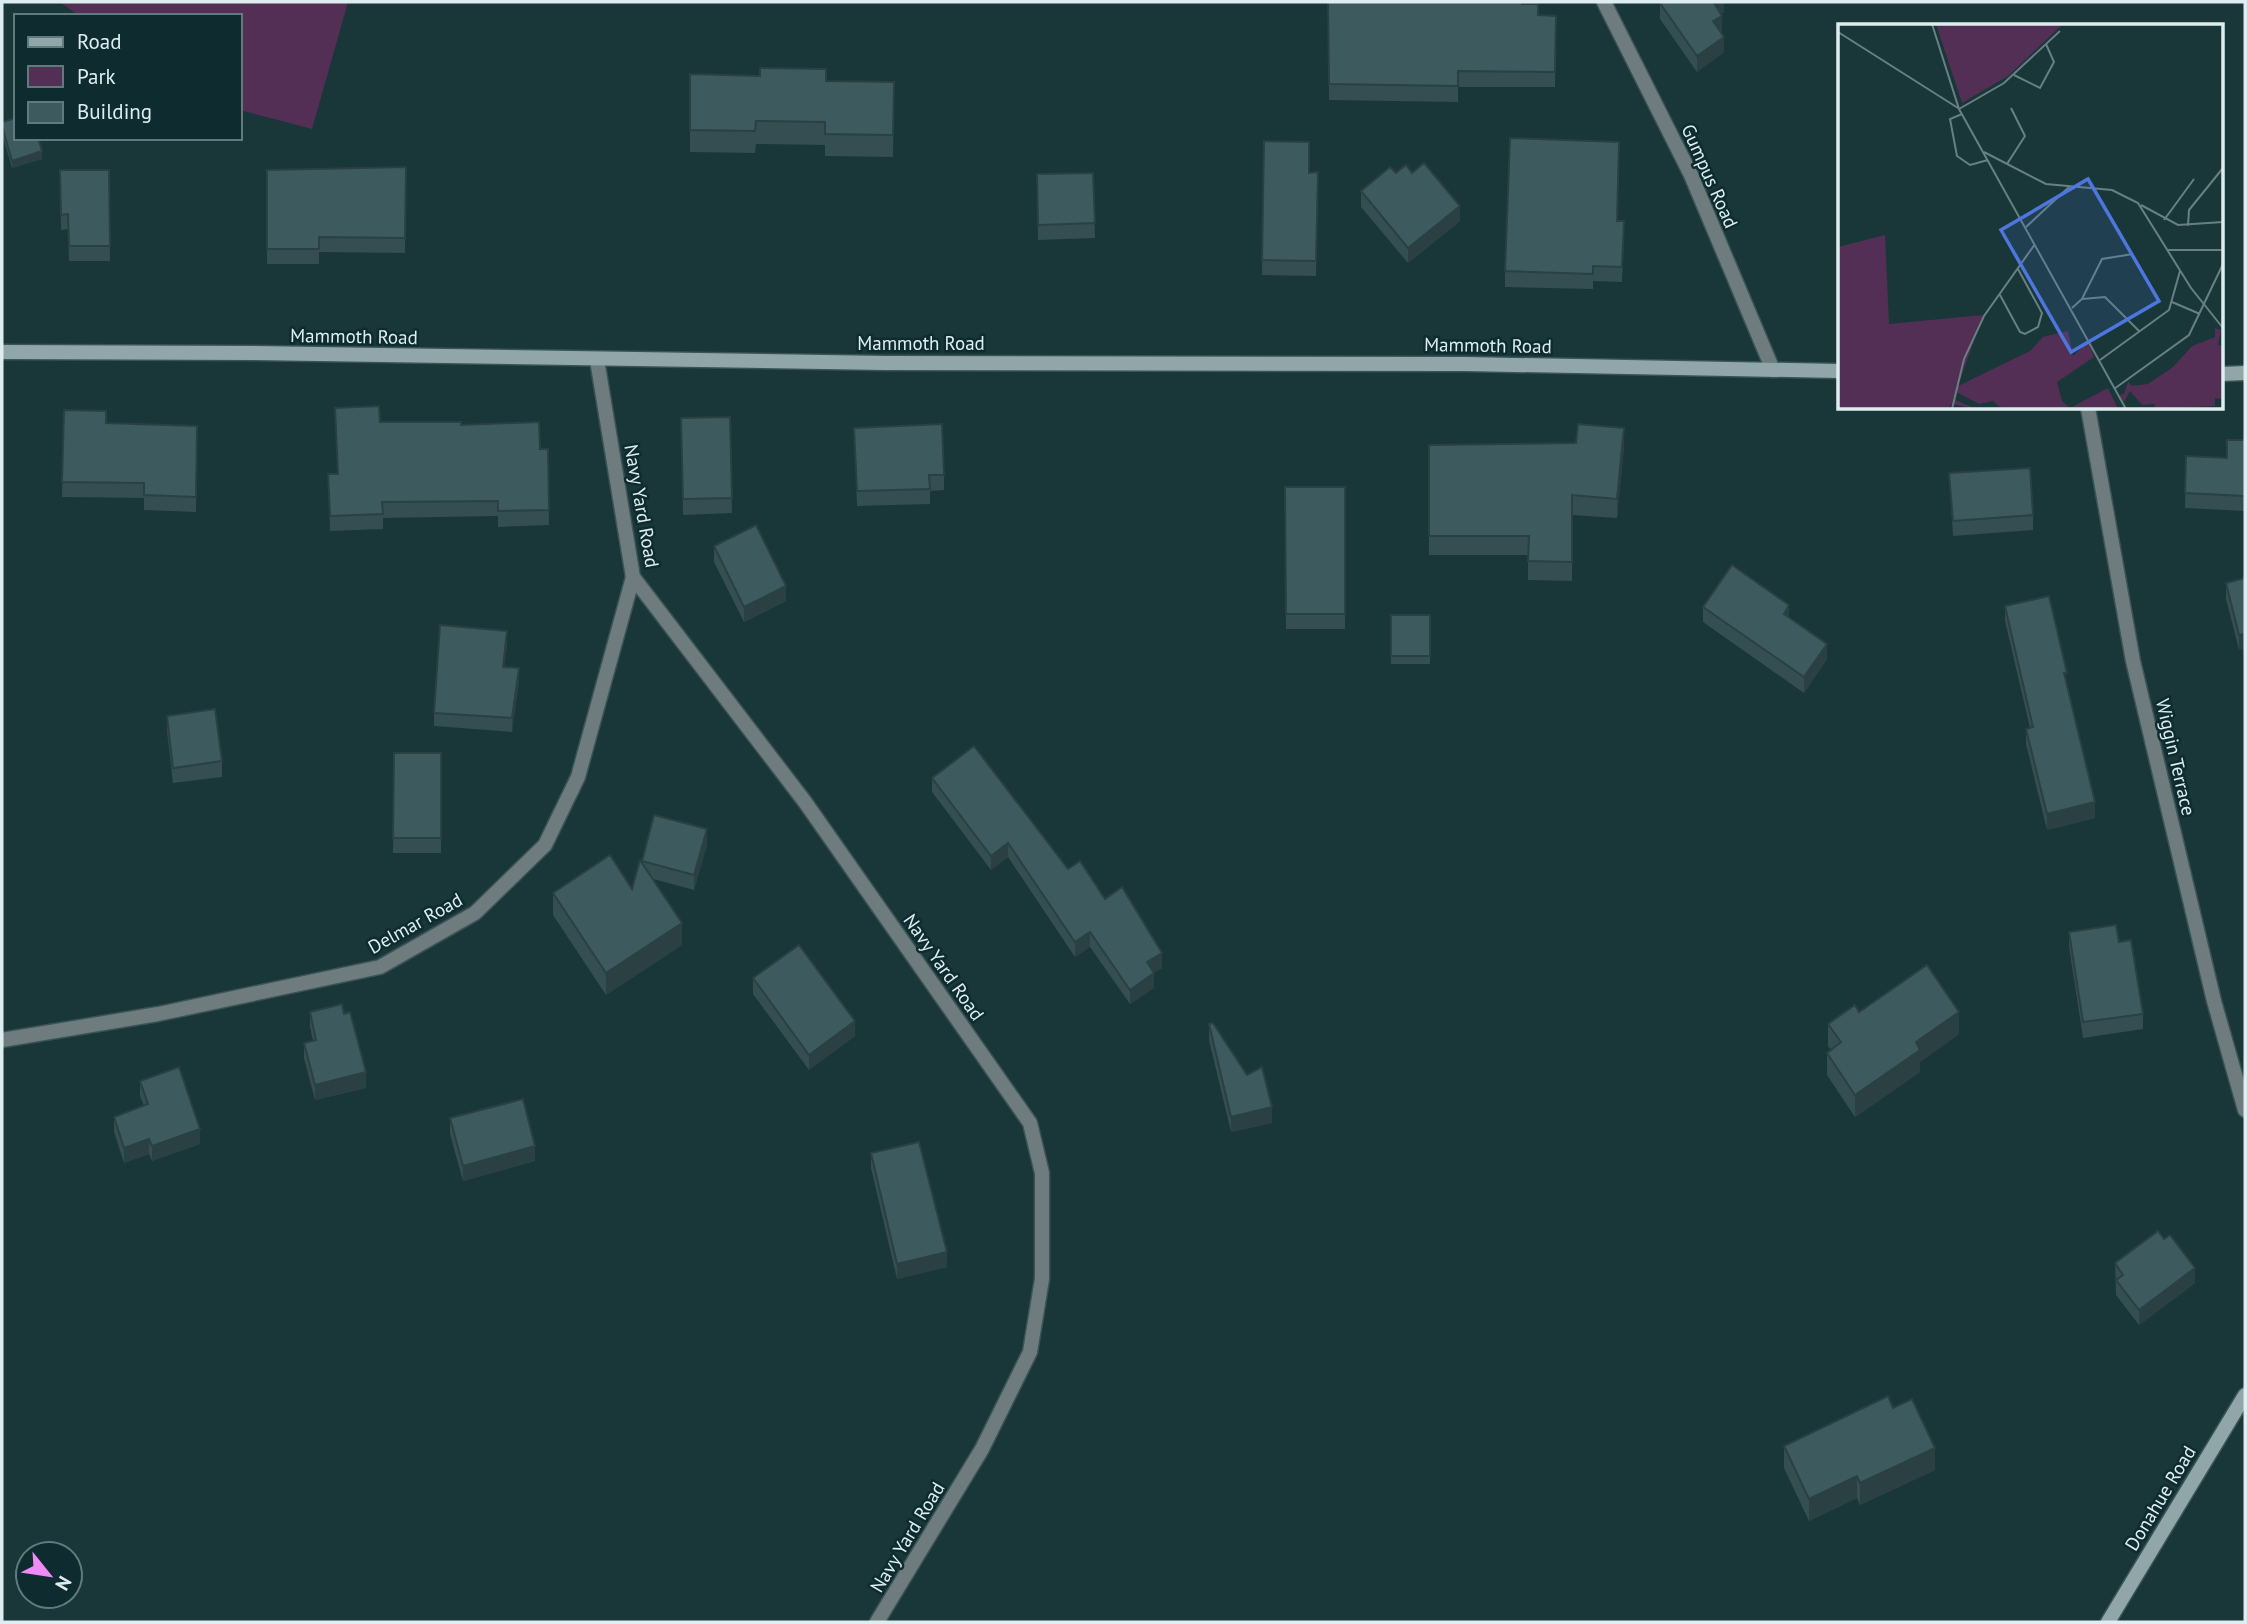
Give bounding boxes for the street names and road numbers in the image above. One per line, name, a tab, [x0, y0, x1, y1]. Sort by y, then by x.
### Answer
street label: Gumpus Road	[1676, 120, 1744, 232]
street label: Mammoth Road	[290, 323, 418, 349]
street label: Mammoth Road	[857, 331, 985, 355]
street label: Mammoth Road	[1424, 332, 1552, 358]
street label: Navy Yard Road	[619, 442, 665, 570]
street label: Wiggin Terrace	[2151, 696, 2201, 818]
street label: Delmar Road	[364, 887, 466, 959]
street label: Navy Yard Road	[898, 909, 990, 1025]
street label: Donahue Road	[2119, 1441, 2201, 1555]
street label: Navy Yard Road	[865, 1477, 949, 1597]

